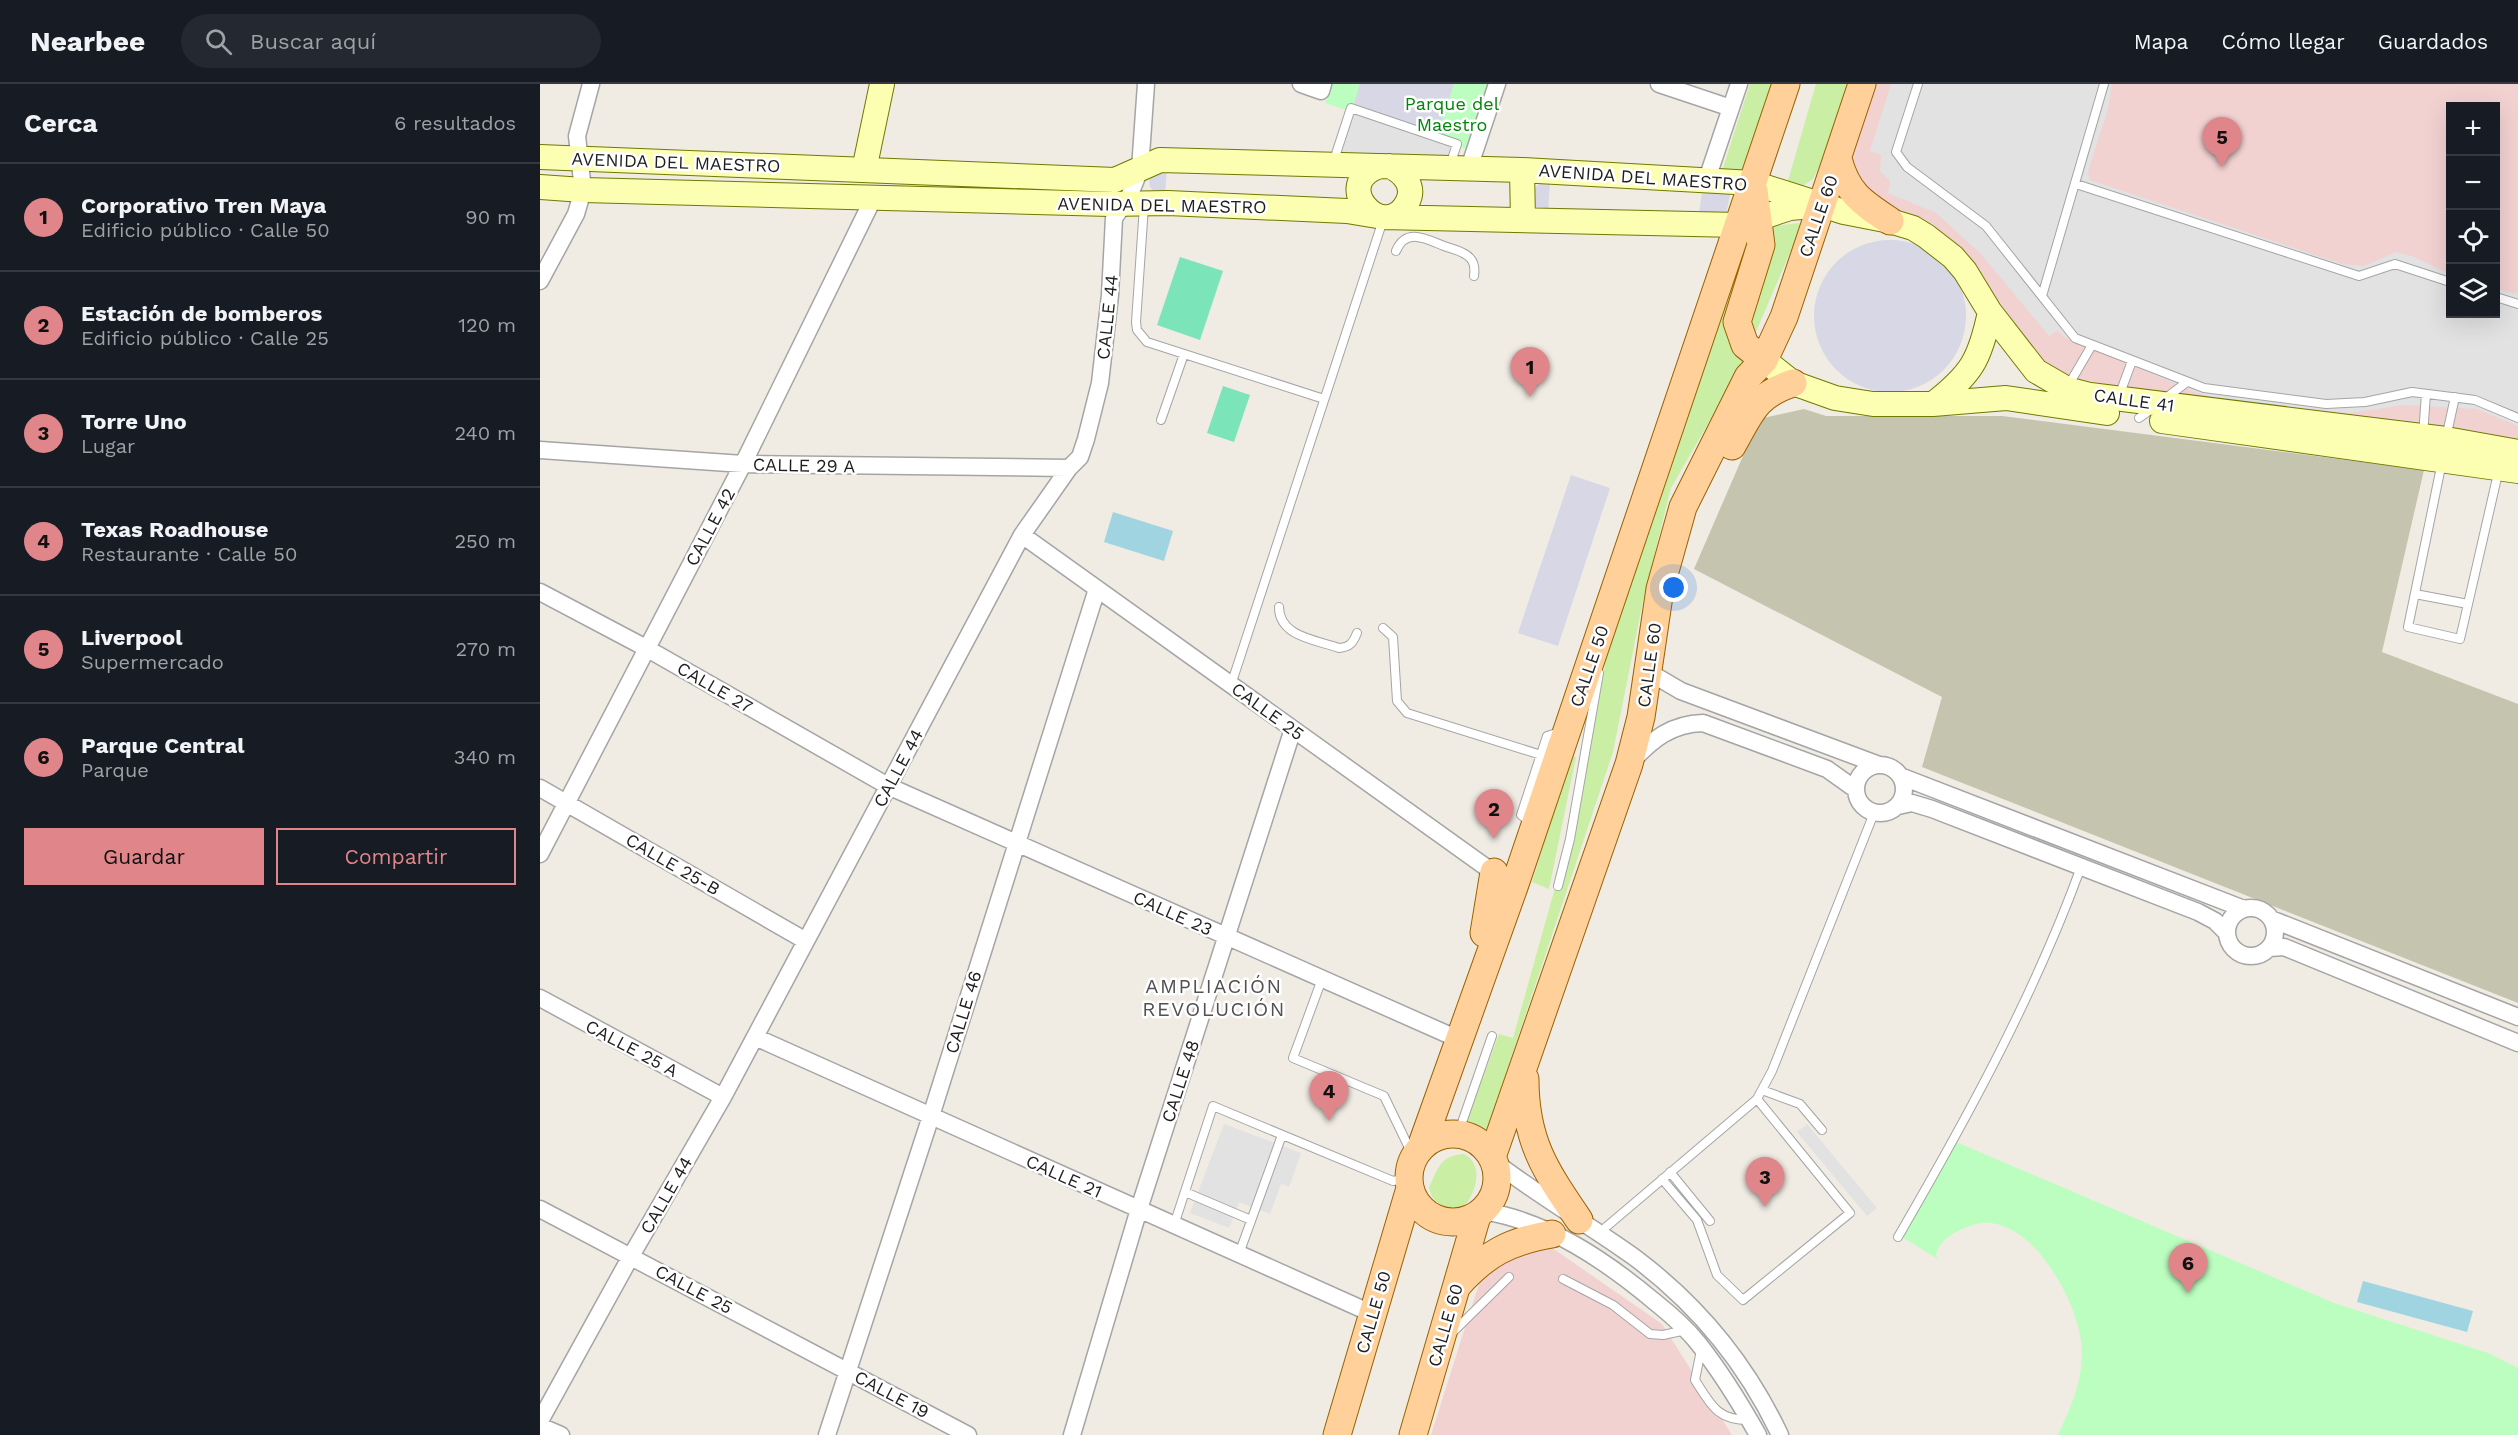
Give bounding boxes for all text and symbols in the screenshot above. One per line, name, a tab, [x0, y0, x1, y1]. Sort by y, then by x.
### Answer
search box	[181, 14, 601, 68]
text: Nearbee	[30, 25, 145, 58]
icon: search	[202, 25, 235, 58]
text: Buscar aquí	[250, 29, 376, 54]
text: Mapa	[2134, 29, 2188, 54]
text: Cómo llegar	[2221, 29, 2345, 54]
text: Guardados	[2378, 29, 2488, 54]
park label: Parque del Maestro	[1405, 93, 1500, 135]
map controls	[2446, 102, 2500, 318]
button: +	[2446, 102, 2500, 156]
text: Cerca	[24, 108, 98, 138]
text: 6 resultados	[394, 111, 516, 135]
pin: 5	[2202, 118, 2242, 167]
street label: AVENIDA DEL MAESTRO	[571, 148, 781, 176]
button: −	[2446, 156, 2500, 210]
street label: AVENIDA DEL MAESTRO	[1538, 159, 1748, 195]
street label: CALLE 60	[1794, 172, 1842, 260]
text: Corporativo Tren Maya	[81, 193, 326, 218]
street label: AVENIDA DEL MAESTRO	[1057, 193, 1267, 217]
text: 1	[39, 205, 48, 229]
text: 90 m	[465, 205, 516, 229]
button: locate	[2446, 210, 2500, 264]
text: Edificio público · Calle 50	[81, 218, 330, 242]
button: layers	[2446, 264, 2500, 318]
street label: CALLE 44	[1092, 273, 1122, 361]
text: Estación de bomberos	[81, 301, 322, 326]
text: 2	[38, 313, 49, 337]
text: 120 m	[458, 313, 516, 337]
text: Edificio público · Calle 25	[81, 326, 329, 350]
pin: 1	[1510, 348, 1550, 397]
street label: CALLE 41	[2092, 384, 2176, 416]
text: Torre Uno	[81, 409, 187, 434]
text: 3	[38, 421, 49, 445]
text: 240 m	[454, 421, 516, 445]
text: Lugar	[81, 434, 135, 458]
street label: CALLE 29 A	[753, 454, 855, 476]
street label: CALLE 42	[681, 485, 739, 569]
text: Texas Roadhouse	[81, 517, 269, 542]
text: 4	[37, 529, 50, 553]
text: 250 m	[454, 529, 516, 553]
text: Restaurante · Calle 50	[81, 542, 297, 566]
your location	[1659, 573, 1688, 602]
street label: CALLE 60	[1633, 621, 1665, 709]
street label: CALLE 50	[1565, 622, 1613, 710]
text: Liverpool	[81, 625, 182, 650]
text: 5	[38, 637, 49, 661]
text: 270 m	[456, 637, 516, 661]
text: Supermercado	[81, 650, 224, 674]
street label: CALLE 27	[674, 657, 756, 717]
street label: CALLE 25	[1228, 678, 1308, 744]
street label: CALLE 44	[869, 725, 927, 811]
text: Parque Central	[81, 733, 244, 758]
text: 6	[37, 745, 50, 769]
text: 340 m	[454, 745, 516, 769]
text: Parque	[81, 758, 149, 782]
pin: 2	[1474, 790, 1514, 839]
button: Guardar	[24, 828, 264, 885]
button: Compartir	[276, 828, 516, 885]
street label: CALLE 25-B	[622, 829, 724, 899]
street label: CALLE 23	[1130, 886, 1216, 940]
street label: CALLE 46	[940, 968, 986, 1056]
district label: AMPLIACIÓN REVOLUCIÓN	[1142, 974, 1286, 1021]
street label: CALLE 25 A	[582, 1015, 682, 1081]
street label: CALLE 48	[1157, 1037, 1203, 1125]
pin: 4	[1310, 1072, 1348, 1121]
street label: CALLE 21	[1023, 1150, 1105, 1202]
street label: CALLE 44	[636, 1153, 696, 1237]
pin: 3	[1746, 1158, 1784, 1207]
pin: 6	[2168, 1244, 2208, 1293]
street label: CALLE 25	[652, 1260, 736, 1318]
street label: CALLE 50	[1351, 1268, 1395, 1356]
street label: CALLE 60	[1423, 1281, 1467, 1369]
street label: CALLE 19	[851, 1366, 933, 1422]

